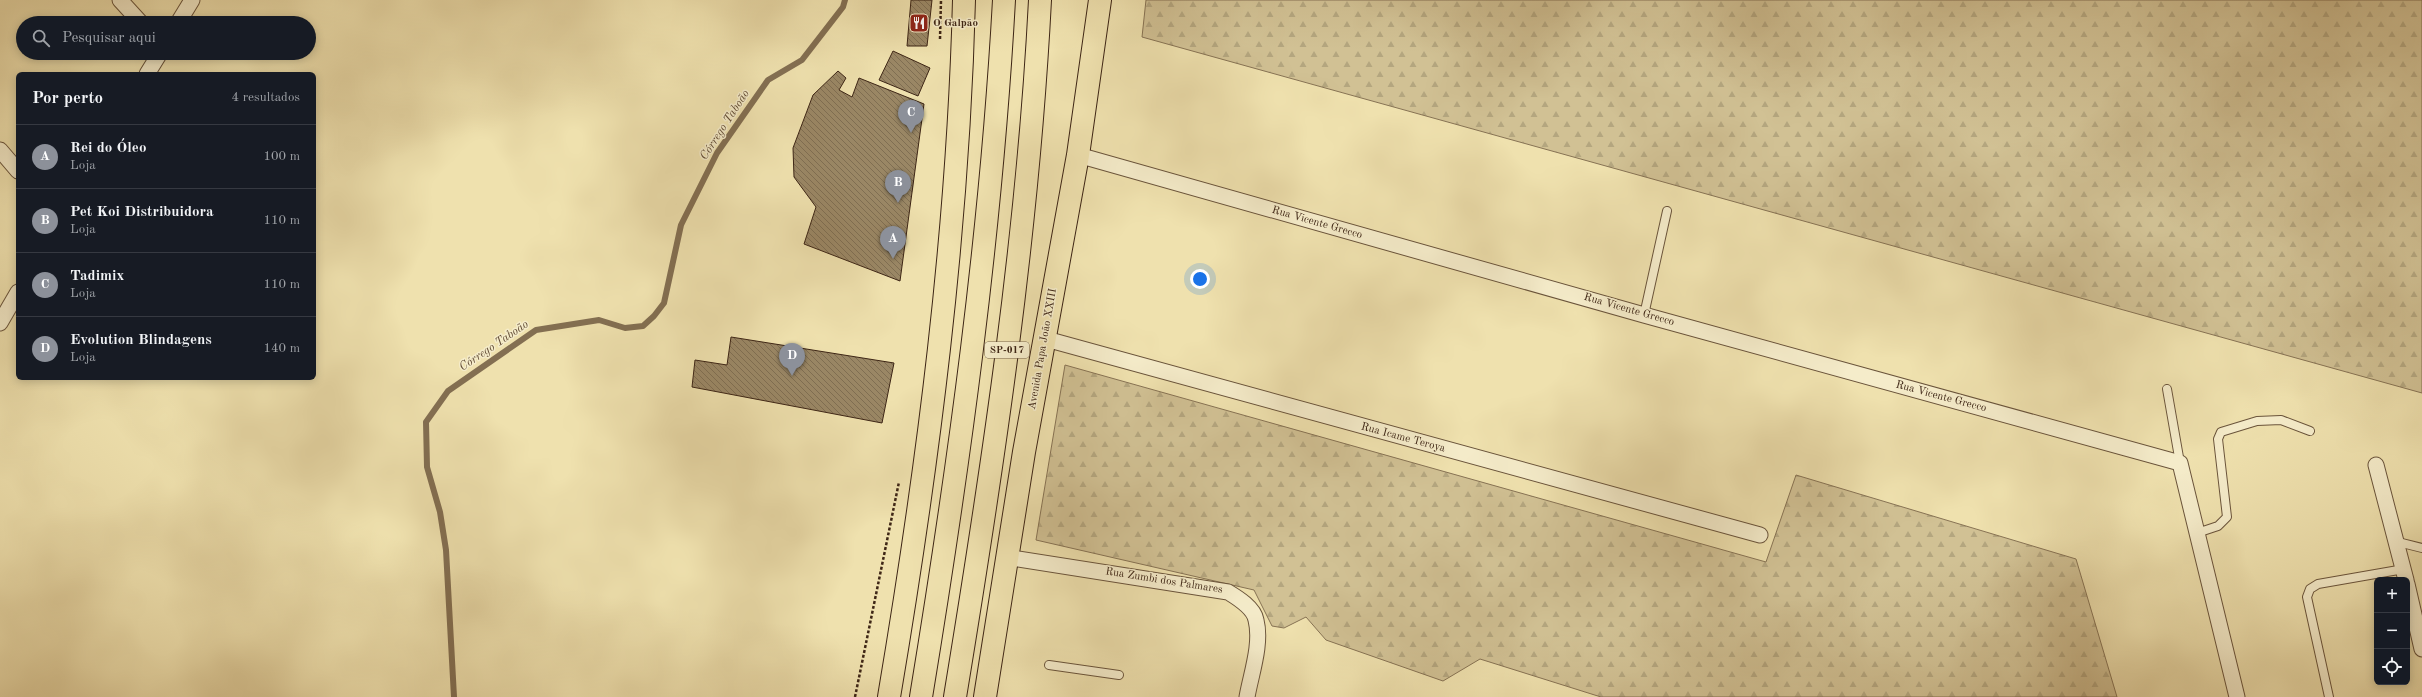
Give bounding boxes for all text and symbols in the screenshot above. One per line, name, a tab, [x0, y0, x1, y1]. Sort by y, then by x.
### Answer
restaurant icon: O Galpão	[908, 12, 930, 34]
search box	[16, 16, 316, 60]
place label: O Galpão	[933, 18, 978, 29]
icon: search	[30, 27, 52, 49]
text: Pesquisar aqui	[62, 31, 156, 46]
water label: Córrego Taboão	[698, 88, 752, 162]
text: Por perto	[32, 90, 103, 107]
text: 4 resultados	[232, 91, 300, 104]
pin: C	[898, 100, 924, 133]
text: Rei do Óleo	[70, 141, 146, 156]
text: A	[40, 150, 50, 163]
text: 100 m	[263, 150, 300, 163]
text: Loja	[70, 159, 96, 172]
pin: B	[885, 170, 911, 203]
text: Pet Koi Distribuidora	[70, 205, 214, 220]
street label: Rua Vicente Grecco	[1271, 205, 1363, 241]
text: B	[40, 214, 50, 227]
text: 110 m	[263, 214, 300, 227]
text: Loja	[70, 223, 96, 236]
pin: A	[880, 226, 906, 259]
text: Tadimix	[70, 269, 124, 284]
your location	[1190, 269, 1210, 289]
text: C	[41, 278, 49, 291]
text: 110 m	[263, 278, 300, 291]
text: Loja	[70, 287, 96, 300]
street label: Avenida Papa João XXIII	[1027, 288, 1059, 410]
street label: Rua Vicente Grecco	[1583, 292, 1675, 328]
water label: Córrego Taboão	[457, 318, 531, 374]
text: Evolution Blindagens	[70, 333, 212, 348]
text: D	[40, 342, 50, 355]
text: 140 m	[263, 342, 300, 355]
road number: SP-017	[985, 342, 1029, 358]
pin: D	[779, 343, 805, 376]
text: Loja	[70, 351, 96, 364]
street label: Rua Vicente Grecco	[1894, 380, 1988, 414]
street label: Rua Icame Teroya	[1360, 421, 1447, 455]
street label: Rua Zumbi dos Palmares	[1105, 566, 1224, 596]
map controls	[2374, 577, 2410, 685]
button: +	[2374, 577, 2410, 613]
button: −	[2374, 613, 2410, 649]
button: locate	[2374, 649, 2410, 685]

